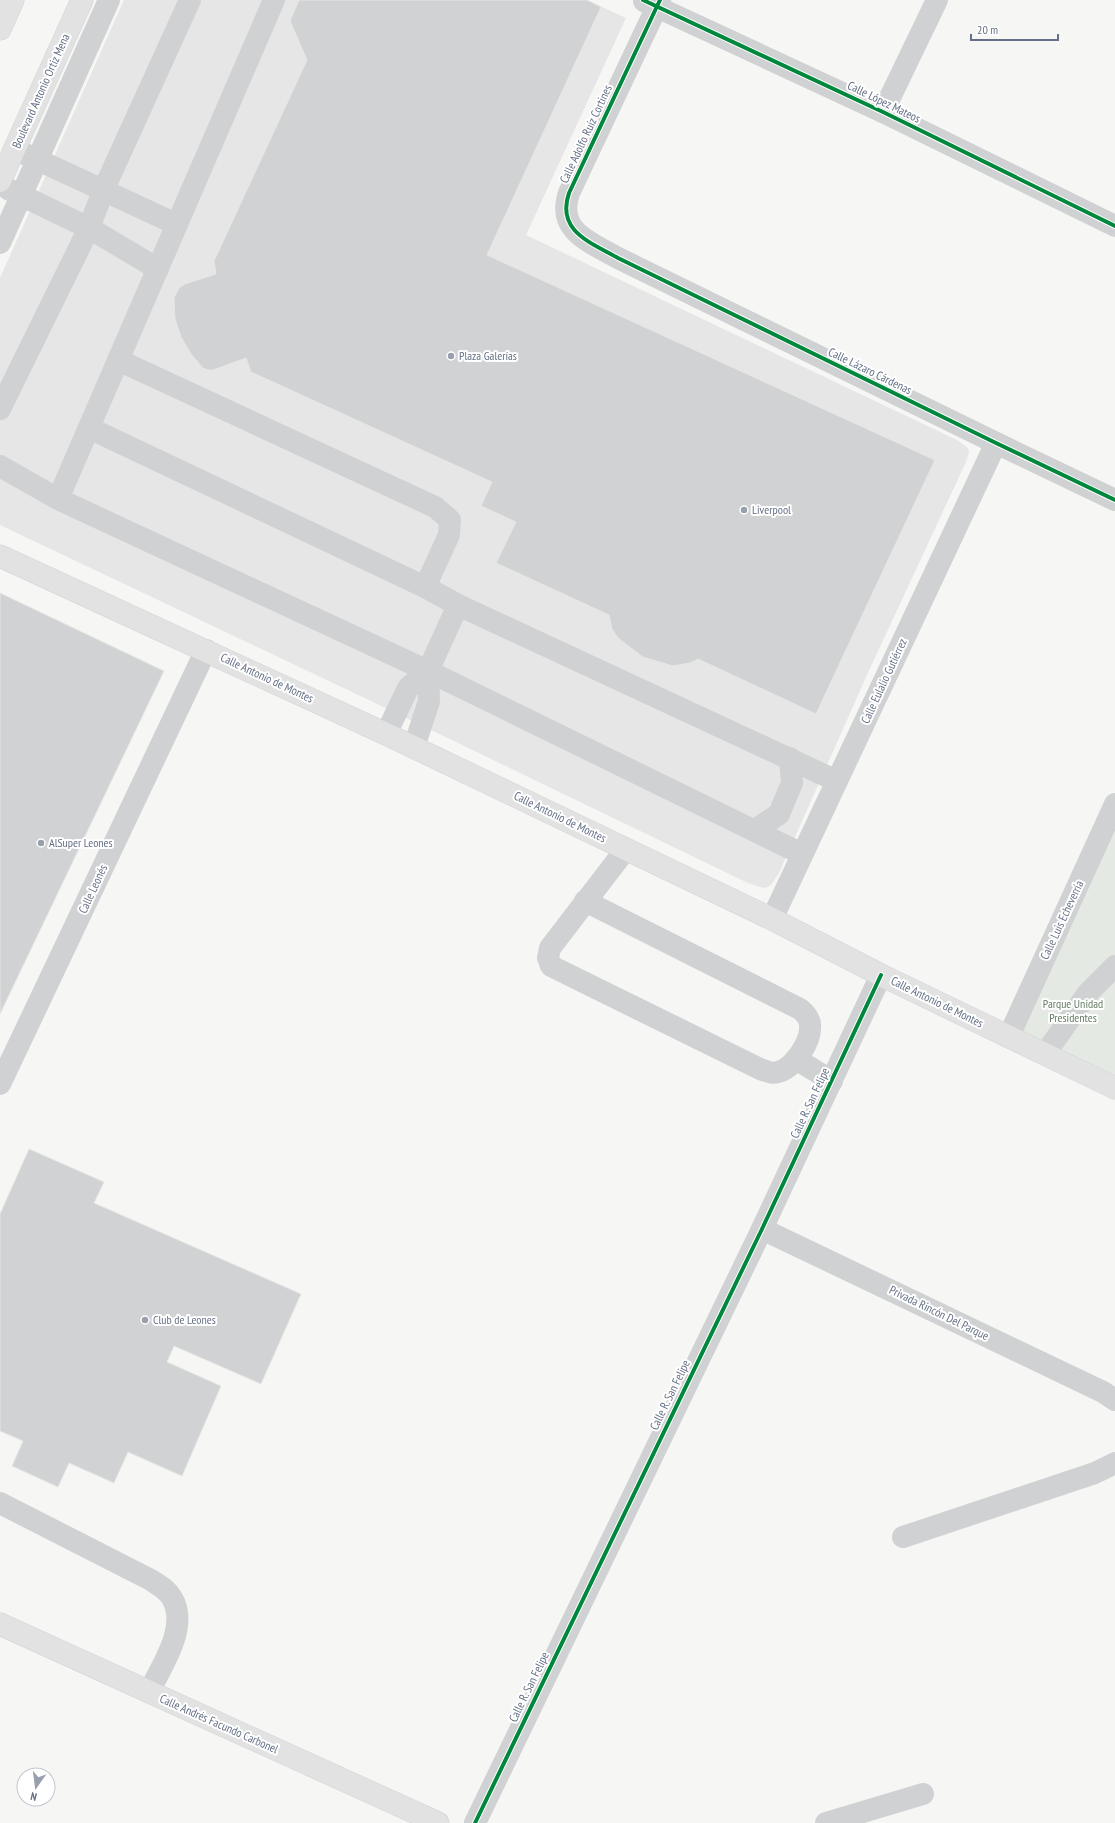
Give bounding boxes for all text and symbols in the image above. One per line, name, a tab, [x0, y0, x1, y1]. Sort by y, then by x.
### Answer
scale bar	[971, 16, 1058, 42]
text: 20 m	[977, 22, 998, 37]
street label: Boulevard Antonio Ortiz Mena	[8, 31, 73, 150]
street label: Calle López Mateos	[845, 77, 923, 126]
street label: Calle Adolfo Ruíz Cortines	[556, 82, 615, 185]
street label: Calle Lázaro Cárdenas	[826, 344, 914, 397]
place label: Plaza Galerías	[459, 348, 517, 363]
marker: Plaza Galerías	[446, 351, 456, 361]
place label: Liverpool	[752, 502, 791, 517]
marker: Liverpool	[739, 505, 749, 515]
street label: Calle Eulalio Gutiérrez	[857, 636, 910, 726]
street label: Calle Antonio de Montes	[218, 649, 316, 706]
street label: Calle Antonio de Montes	[512, 788, 609, 845]
place label: AlSuper Leones	[49, 835, 113, 850]
marker: AlSuper Leones	[36, 838, 46, 848]
street label: Calle Leonés	[75, 862, 110, 916]
street label: Calle Luis Echeverría	[1037, 878, 1086, 962]
street label: Calle Antonio de Montes	[889, 973, 986, 1030]
park label: Parque Unidad Presidentes	[1043, 996, 1103, 1025]
street label: Calle R. San Felipe	[787, 1065, 832, 1140]
street label: Privada Rincón Del Parque	[887, 1282, 991, 1343]
place label: Club de Leones	[153, 1312, 216, 1327]
marker: Club de Leones	[140, 1315, 150, 1325]
street label: Calle R. San Felipe	[646, 1357, 693, 1432]
street label: Calle R. San Felipe	[505, 1649, 552, 1724]
street label: Calle Andrés Facundo Carbonel	[158, 1691, 281, 1757]
north arrow	[16, 1767, 56, 1807]
text: N	[29, 1789, 38, 1804]

